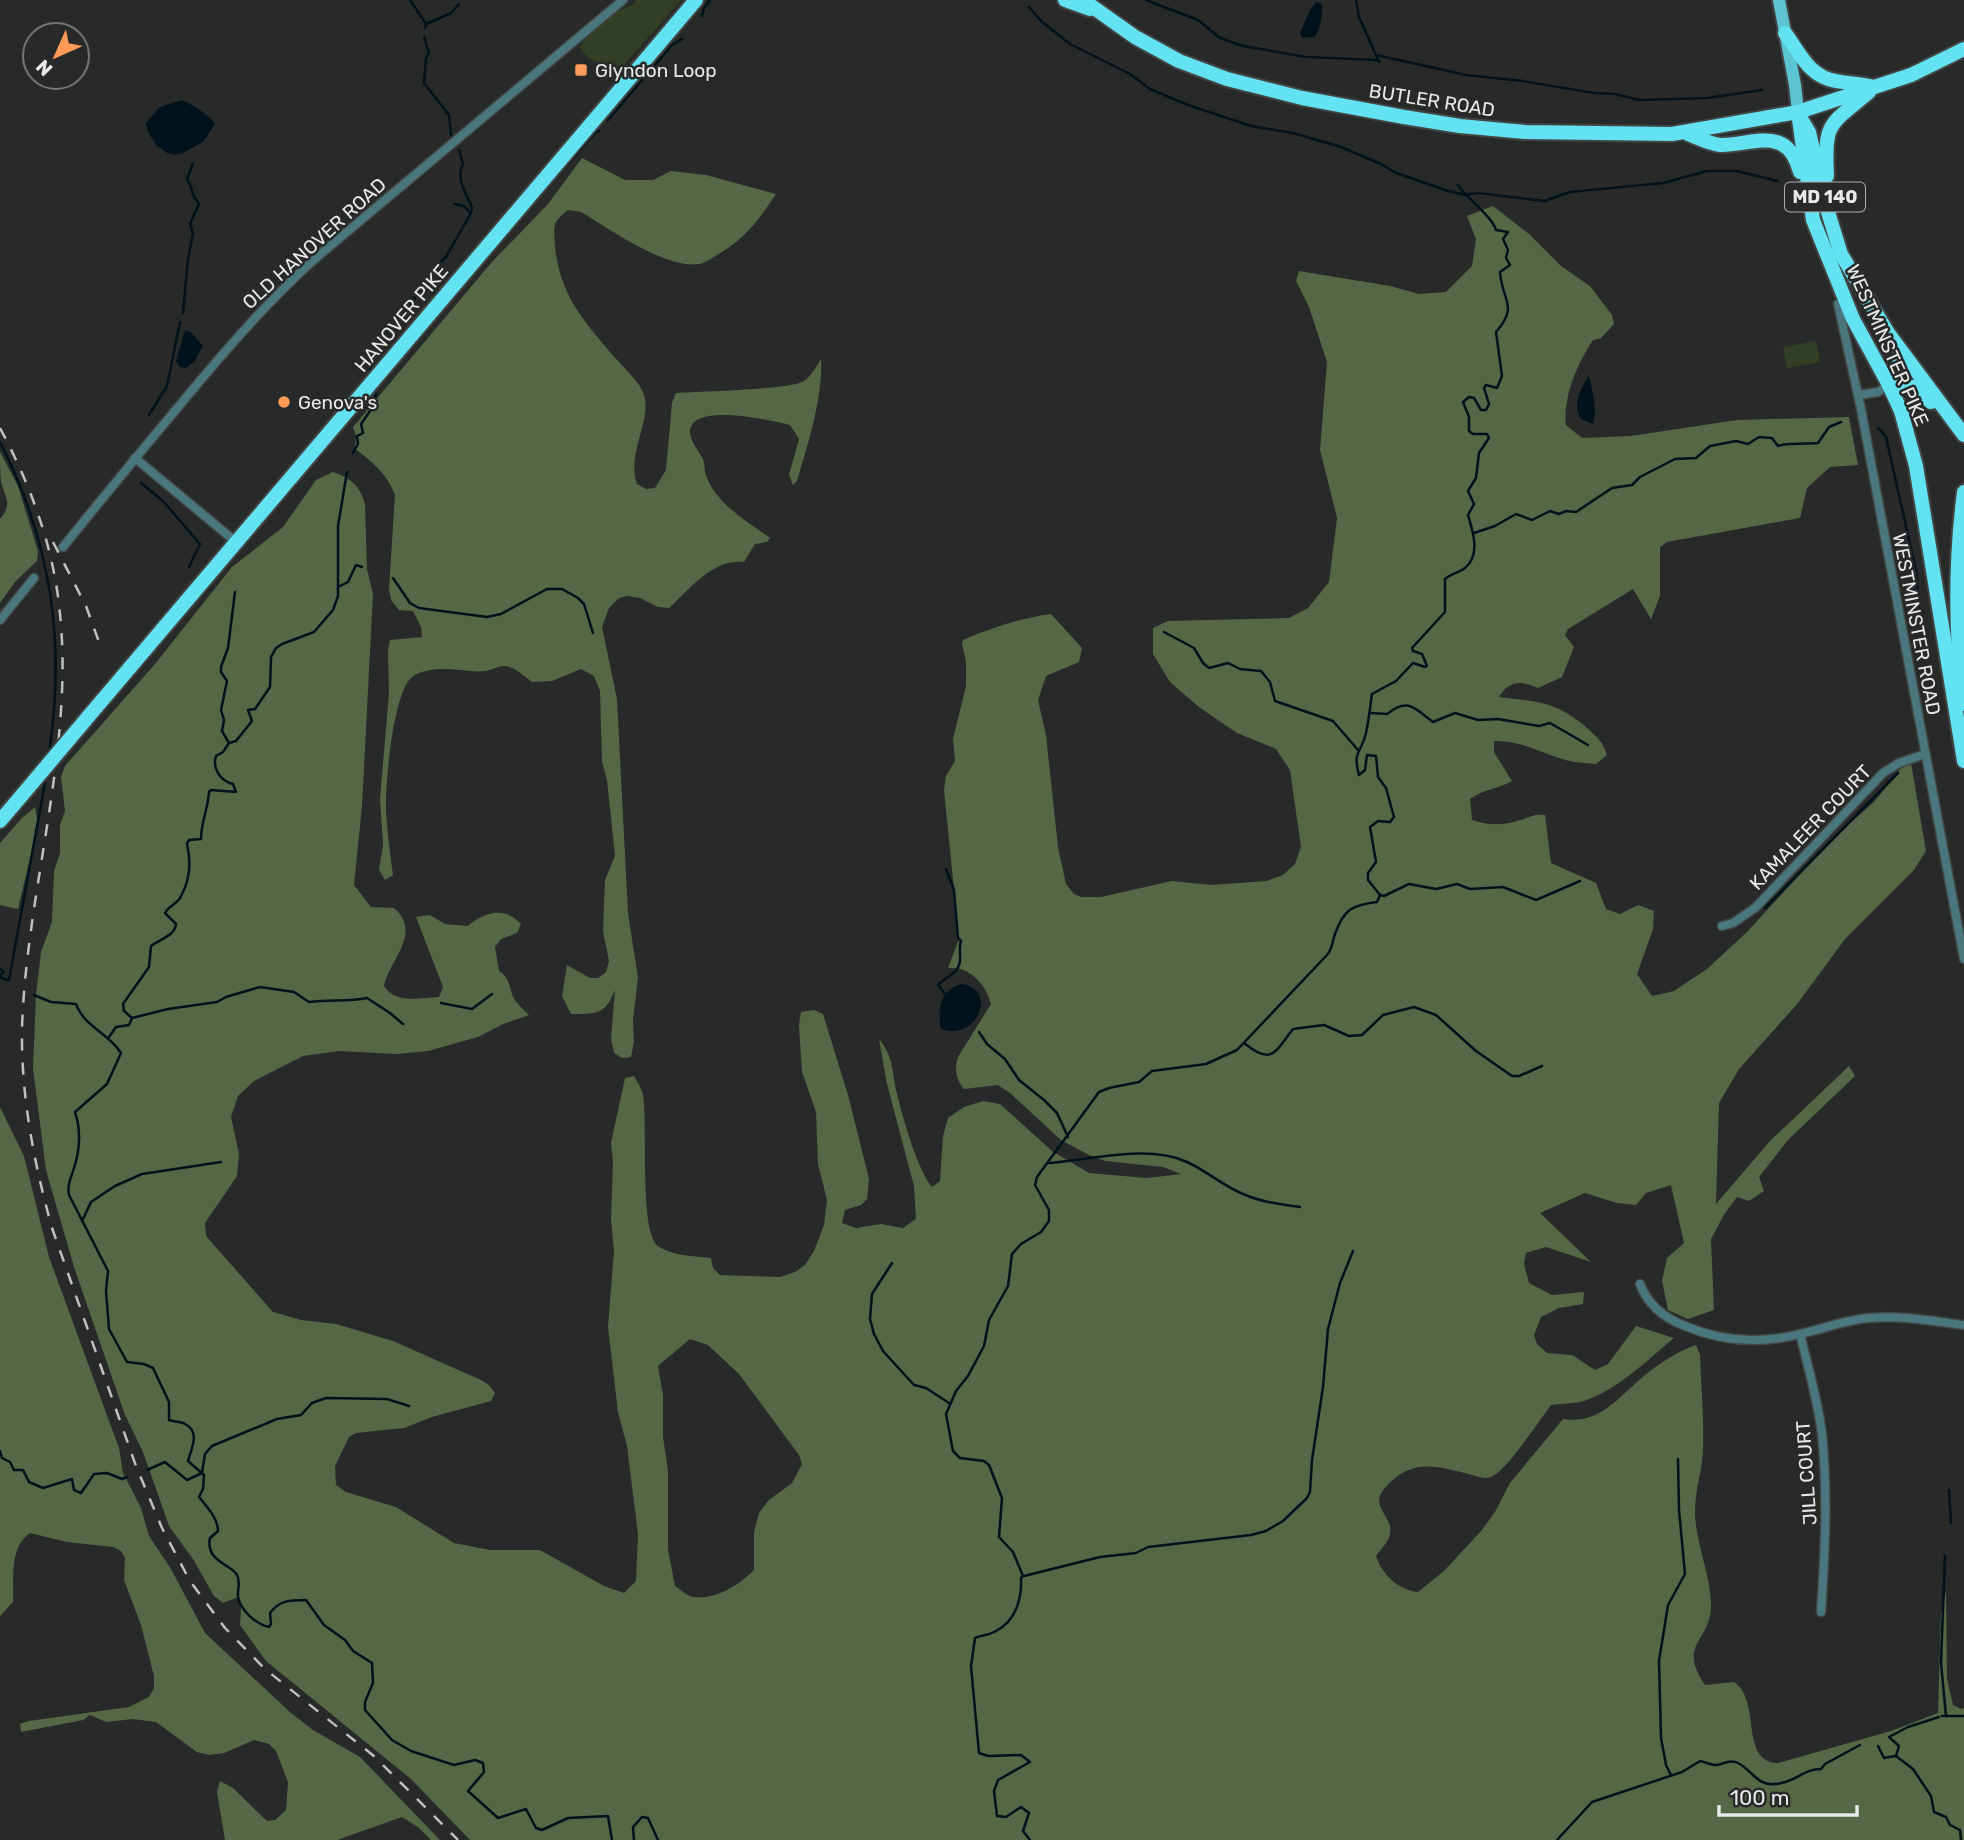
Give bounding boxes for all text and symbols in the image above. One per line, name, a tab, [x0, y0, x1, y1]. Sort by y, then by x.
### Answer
north arrow	[21, 21, 91, 91]
text: N	[31, 55, 57, 81]
place label: Glyndon Loop	[595, 59, 717, 82]
marker: Glyndon Loop	[573, 62, 589, 78]
street label: BUTLER ROAD	[1367, 79, 1497, 122]
street label: OLD HANOVER ROAD	[238, 173, 391, 314]
road number: MD 140	[1785, 182, 1865, 212]
street label: HANOVER PIKE	[350, 260, 453, 377]
street label: WESTMINSTER PIKE	[1842, 261, 1934, 430]
place label: Genova's	[298, 391, 377, 414]
marker: Genova's	[276, 394, 292, 410]
street label: WESTMINSTER ROAD	[1888, 531, 1945, 717]
street label: KAMALEER COURT	[1745, 760, 1876, 895]
street label: JILL COURT	[1791, 1420, 1822, 1526]
scale bar	[1719, 1773, 1857, 1817]
text: 100 m	[1730, 1785, 1789, 1810]

